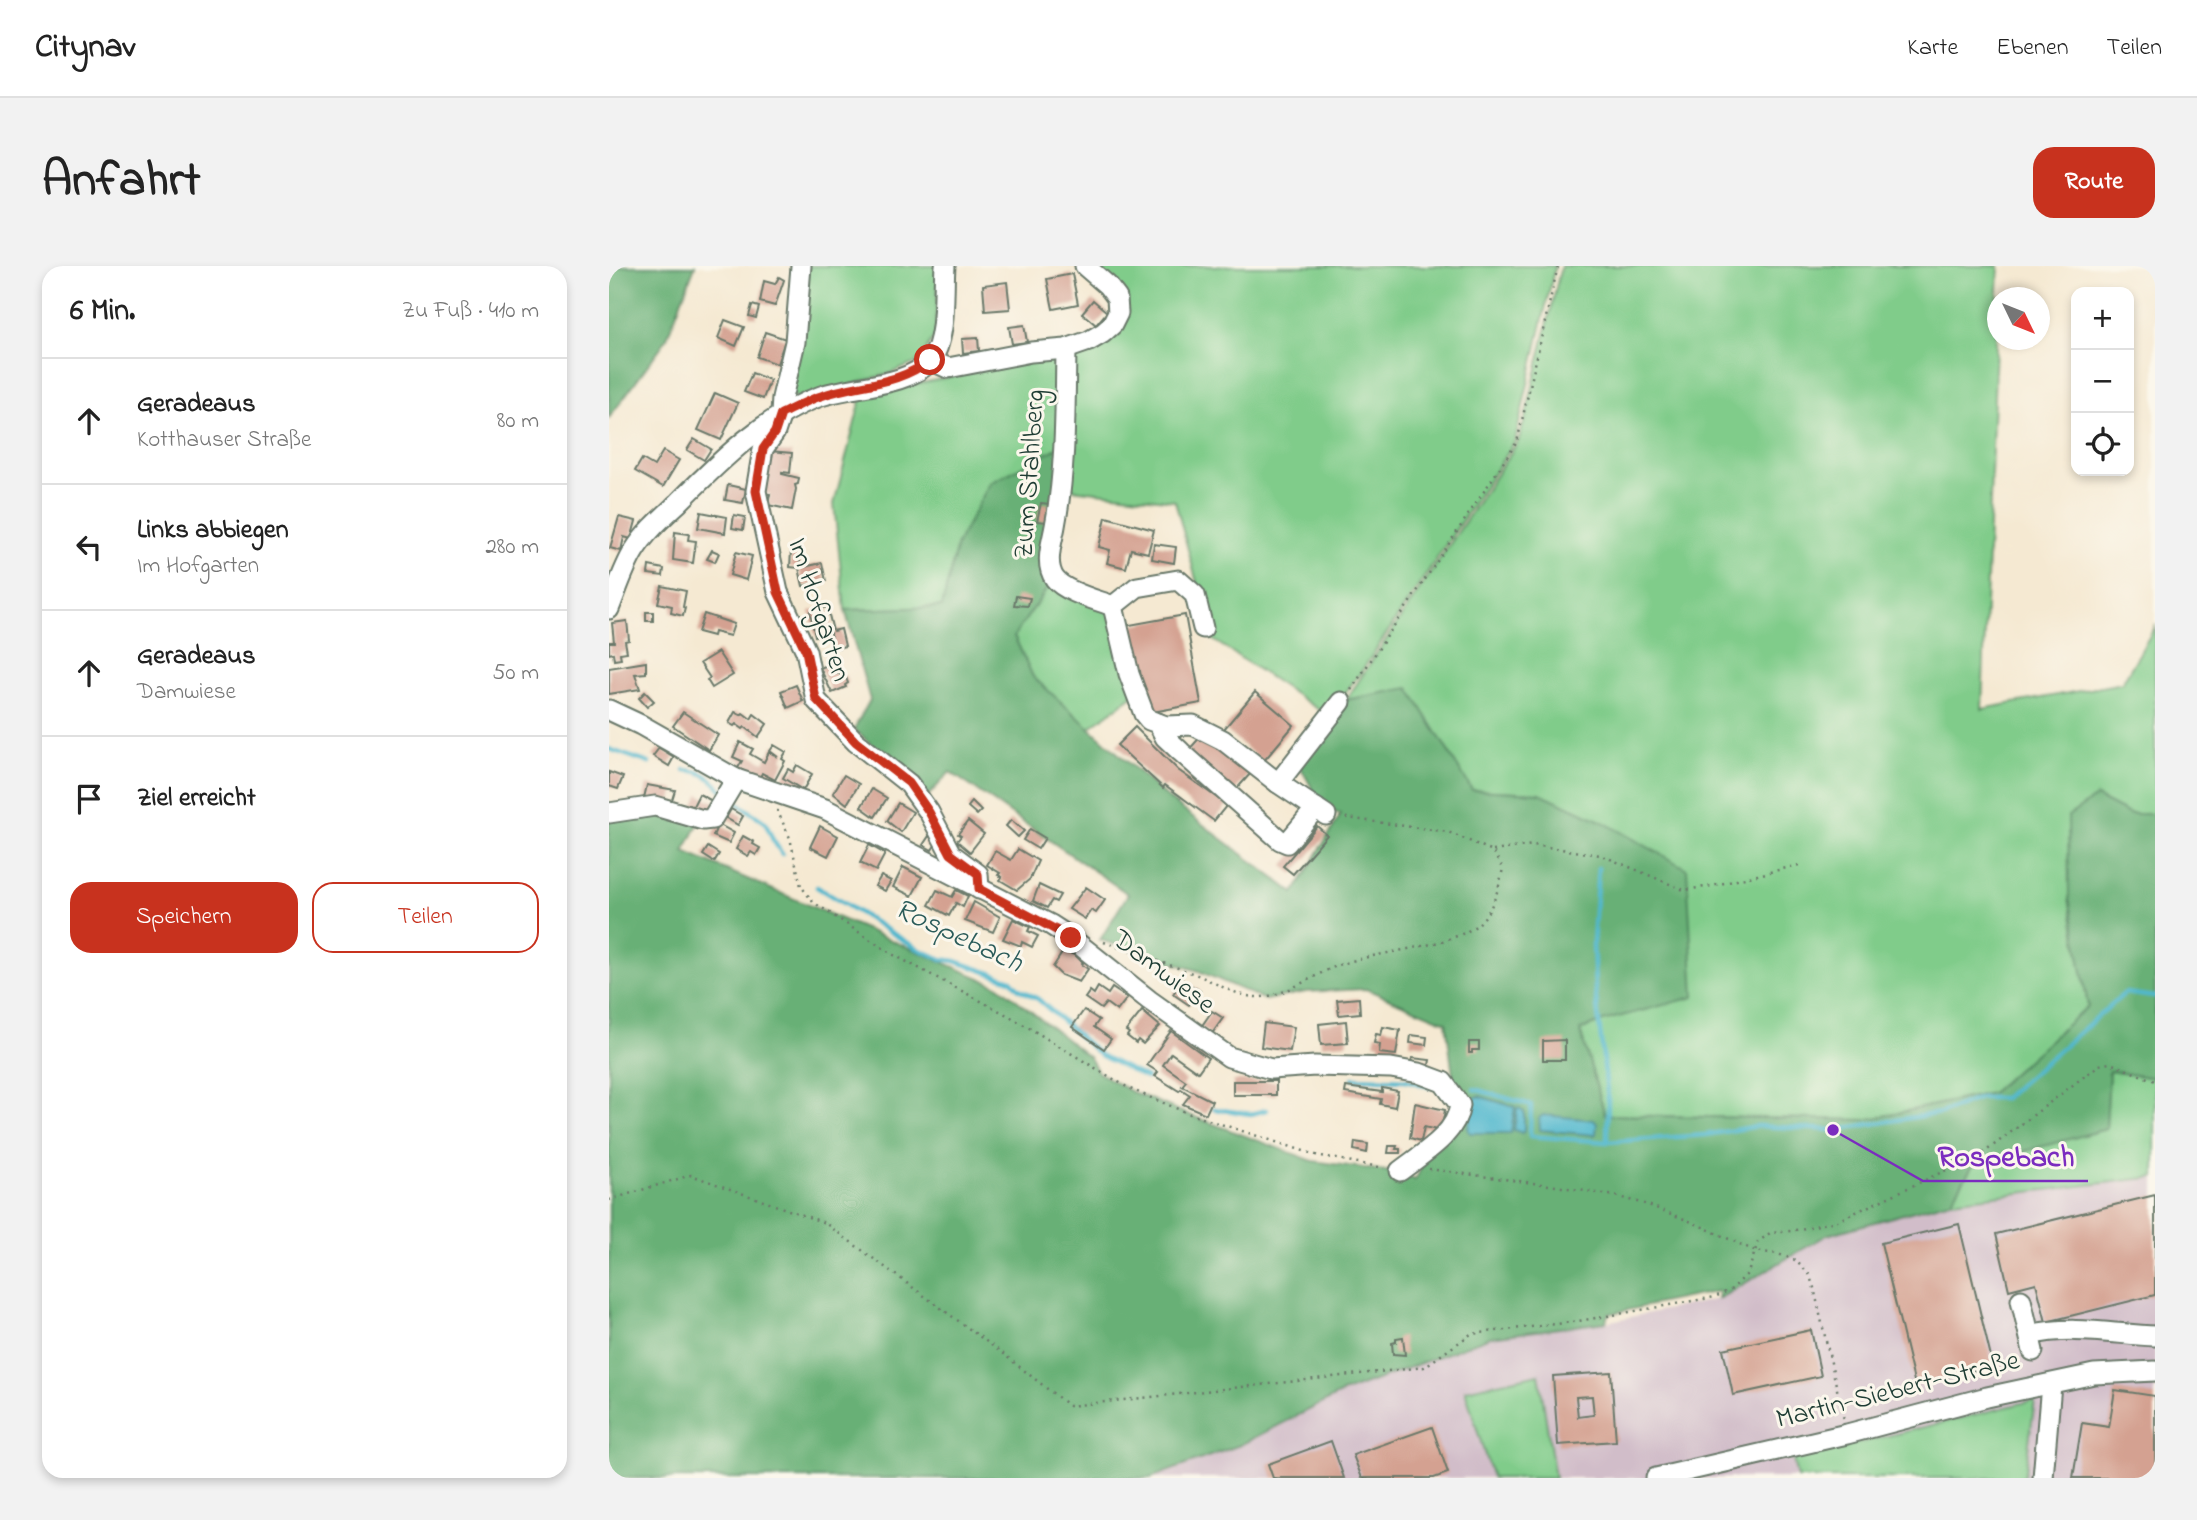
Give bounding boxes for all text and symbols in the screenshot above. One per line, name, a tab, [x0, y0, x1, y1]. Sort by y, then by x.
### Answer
text: Citynav	[35, 24, 135, 72]
text: Karte	[1907, 31, 1958, 66]
text: Ebenen	[1996, 31, 2069, 66]
text: Teilen	[2107, 31, 2162, 66]
text: Anfahrt	[42, 146, 200, 218]
button: Route	[2033, 147, 2155, 218]
north arrow	[1987, 287, 2050, 350]
map controls	[2071, 287, 2134, 476]
button: +	[2071, 287, 2134, 350]
text: 6 Min.	[70, 290, 135, 334]
text: Zu Fuß · 410 m	[402, 295, 539, 328]
route start	[914, 344, 945, 375]
button: −	[2071, 350, 2134, 413]
text: Geradeaus	[137, 386, 255, 424]
street label: Zum Stahlberg	[1005, 388, 1057, 560]
icon: ahead	[70, 402, 108, 440]
text: 80 m	[497, 405, 539, 438]
button: locate	[2071, 413, 2134, 476]
text: Kotthauser Straße	[137, 424, 311, 457]
text: Links abbiegen	[137, 512, 288, 550]
icon: left	[70, 528, 108, 566]
text: 280 m	[485, 531, 539, 564]
street label: Im Hofgarten	[776, 533, 860, 687]
text: Im Hofgarten	[137, 550, 259, 583]
text: Geradeaus	[137, 638, 255, 676]
icon: ahead	[70, 654, 108, 692]
text: 50 m	[492, 657, 539, 690]
text: Damwiese	[137, 676, 236, 709]
icon: arrive	[70, 780, 108, 818]
text: Ziel erreicht	[137, 780, 256, 818]
button: Speichern	[70, 882, 298, 953]
button: Teilen	[312, 882, 539, 953]
water label: Rospebach	[887, 888, 1030, 986]
street label: Damwiese	[1102, 920, 1224, 1026]
route end	[1055, 922, 1086, 953]
callout: Rospebach	[1923, 1130, 2088, 1181]
text: Rospebach	[1938, 1137, 2074, 1181]
street label: Martin-Siebert-Straße	[1772, 1341, 2024, 1441]

